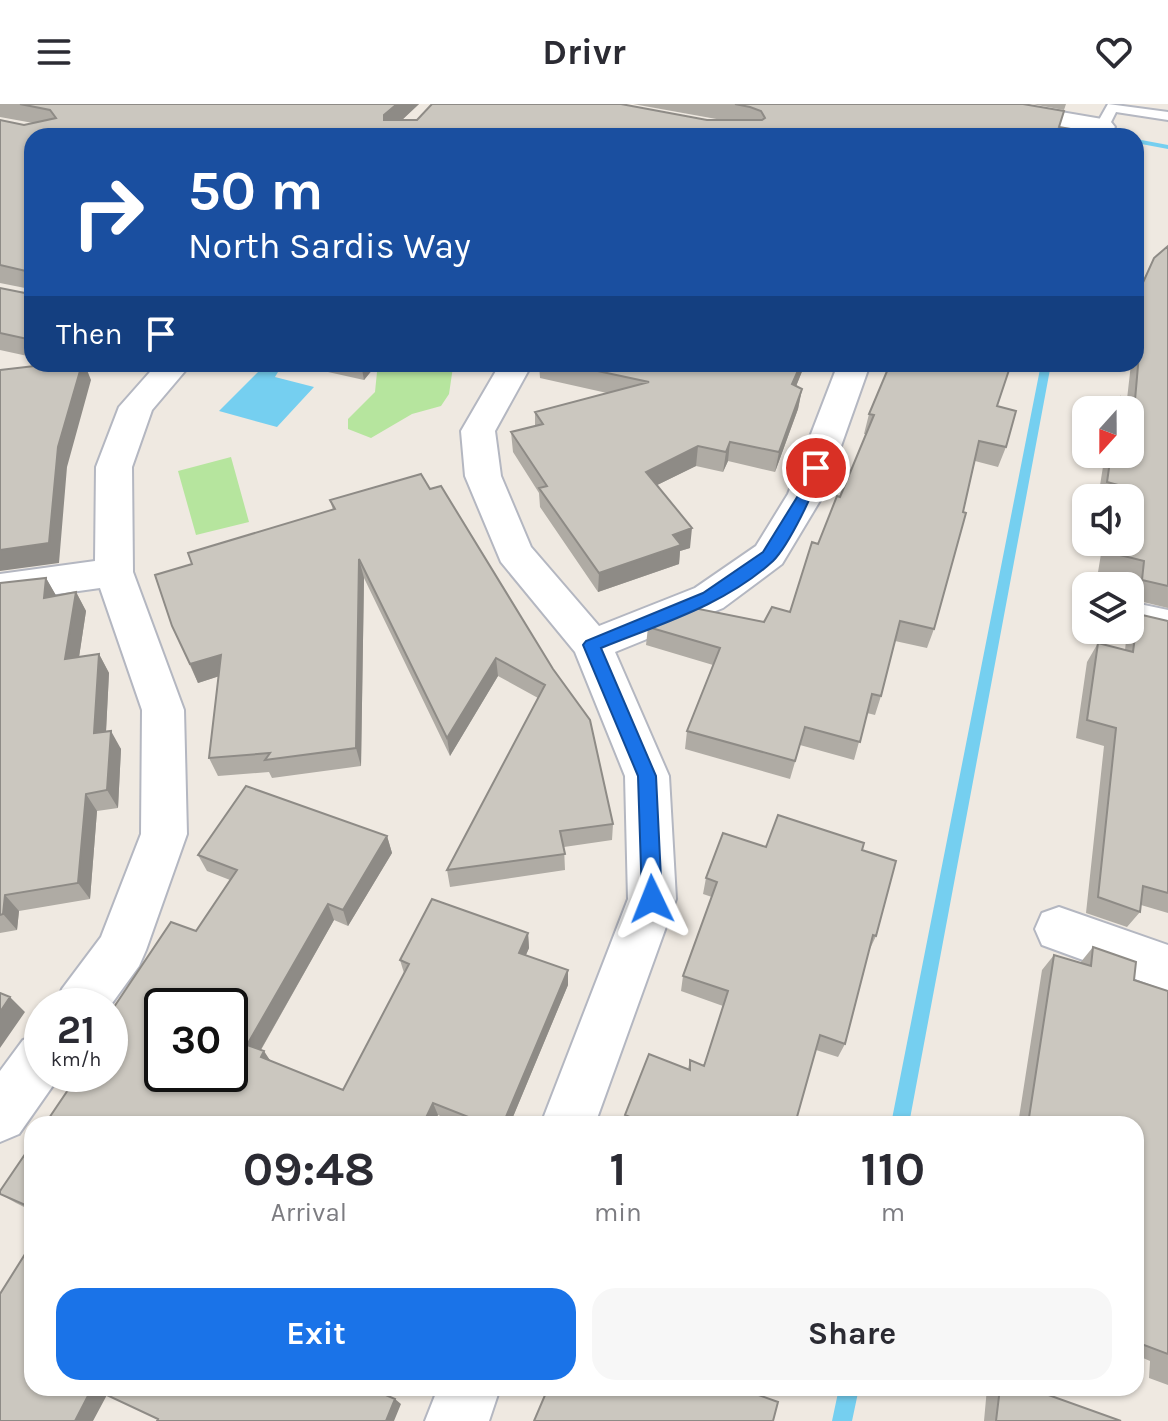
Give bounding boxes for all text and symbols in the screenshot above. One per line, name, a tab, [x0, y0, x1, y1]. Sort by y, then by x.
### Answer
icon: menu	[32, 30, 76, 74]
icon: heart	[1092, 30, 1136, 74]
text: Drivr	[542, 31, 626, 73]
text: 50 m	[188, 158, 323, 223]
icon: right	[56, 160, 160, 264]
text: North Sardis Way	[188, 225, 471, 267]
icon: arrive	[139, 312, 183, 356]
text: Then	[56, 316, 123, 352]
north arrow	[1072, 396, 1144, 468]
map controls	[1072, 396, 1144, 644]
pin	[782, 434, 850, 502]
icon: arrive	[794, 446, 838, 490]
button: sound	[1072, 484, 1144, 556]
button: layers	[1072, 572, 1144, 644]
position arrow	[610, 857, 694, 941]
speed limit sign: 30	[144, 988, 248, 1092]
text: 21	[57, 1006, 95, 1053]
text: km/h	[51, 1048, 101, 1071]
text: 09:48	[243, 1141, 375, 1197]
text: 1	[609, 1141, 626, 1197]
text: 110	[861, 1141, 925, 1197]
text: Arrival	[271, 1197, 347, 1228]
text: min	[594, 1197, 642, 1228]
text: m	[881, 1197, 905, 1228]
button: Exit	[56, 1288, 576, 1380]
button: Share	[592, 1288, 1112, 1380]

